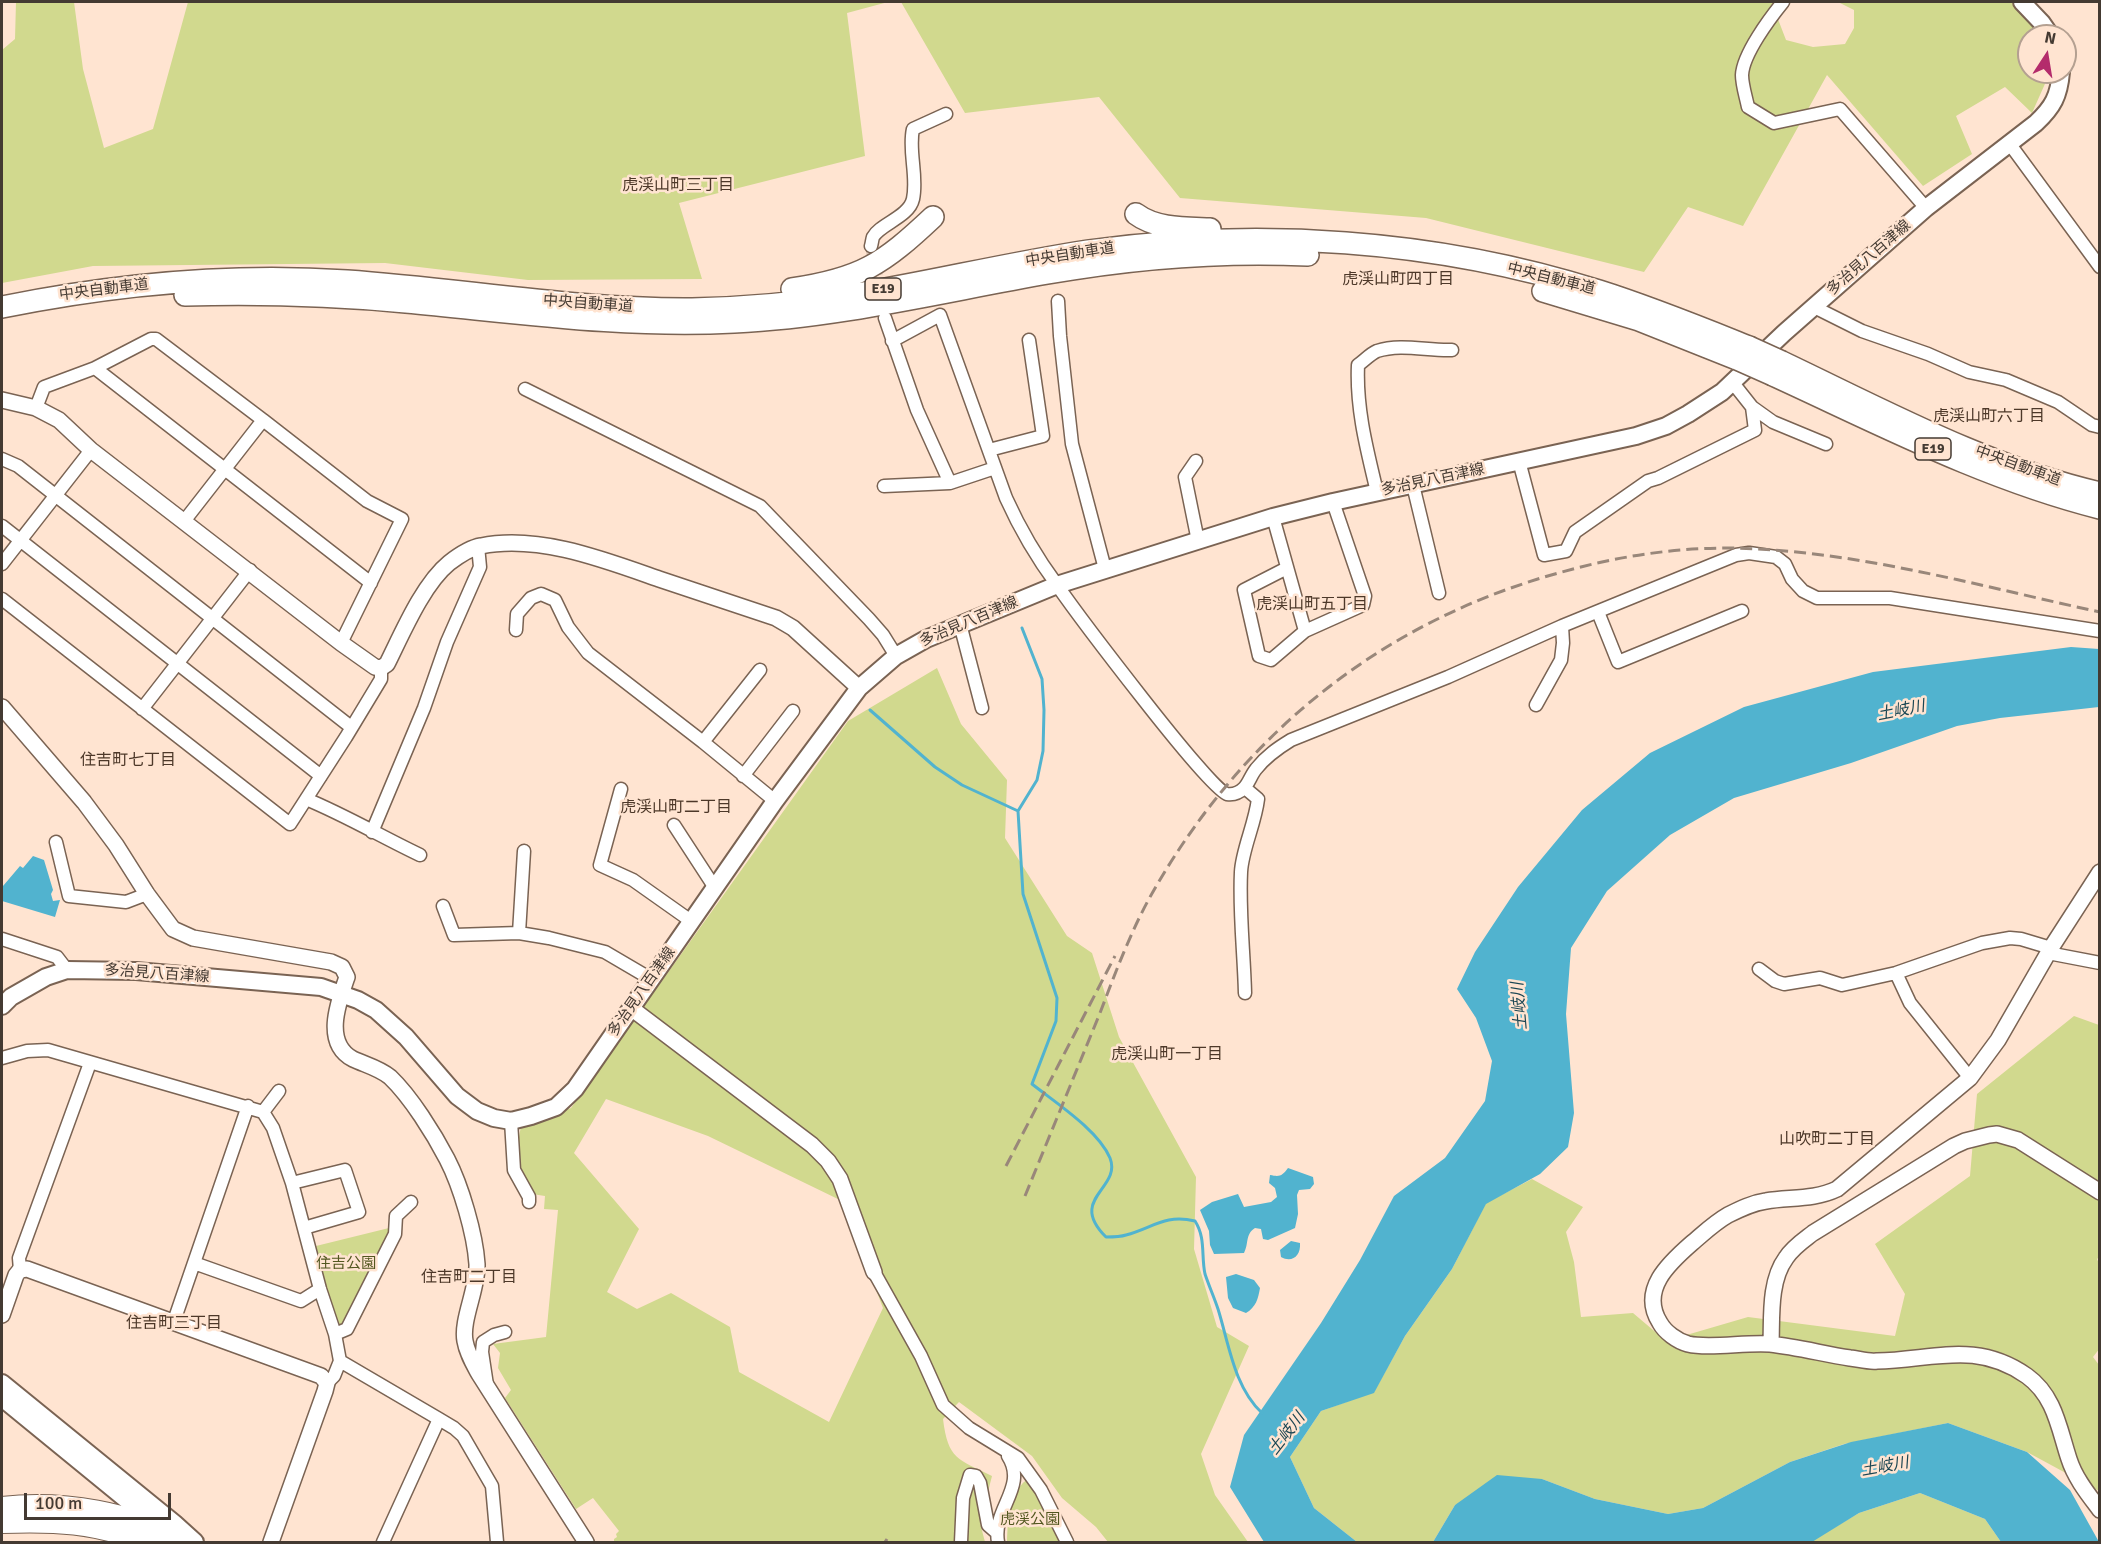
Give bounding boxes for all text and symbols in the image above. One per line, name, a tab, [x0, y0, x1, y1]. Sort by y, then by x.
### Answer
north arrow	[2017, 24, 2077, 84]
text: N	[2043, 27, 2058, 49]
district label: 虎渓山町三丁目	[622, 176, 734, 196]
street label: 多治見八百津線	[1823, 217, 1915, 299]
street label: 中央自動車道	[1024, 239, 1116, 271]
street label: 中央自動車道	[1505, 259, 1597, 299]
district label: 虎渓山町四丁目	[1342, 270, 1454, 290]
street label: 中央自動車道	[58, 276, 150, 304]
road number: E19	[865, 278, 901, 300]
street label: 中央自動車道	[542, 292, 634, 316]
district label: 虎渓山町六丁目	[1933, 407, 2045, 427]
road number: E19	[1915, 438, 1951, 460]
street label: 中央自動車道	[1973, 442, 2063, 490]
street label: 多治見八百津線	[1380, 460, 1486, 500]
street label: 多治見八百津線	[917, 593, 1021, 651]
district label: 虎渓山町五丁目	[1256, 595, 1368, 615]
water label: 土岐川	[1876, 697, 1926, 725]
district label: 住吉町七丁目	[80, 751, 176, 771]
district label: 虎渓山町二丁目	[620, 798, 732, 818]
street label: 多治見八百津線	[605, 944, 679, 1040]
street label: 多治見八百津線	[104, 961, 210, 987]
water label: 土岐川	[1508, 981, 1532, 1031]
district label: 虎渓山町一丁目	[1111, 1045, 1223, 1065]
district label: 山吹町二丁目	[1779, 1130, 1875, 1150]
park label: 住吉公園	[316, 1255, 376, 1273]
district label: 住吉町二丁目	[421, 1268, 517, 1288]
district label: 住吉町三丁目	[126, 1314, 222, 1334]
water label: 土岐川	[1265, 1409, 1309, 1459]
water label: 土岐川	[1860, 1453, 1910, 1481]
scale bar	[27, 1481, 174, 1519]
text: 100 m	[35, 1492, 82, 1514]
park label: 虎渓公園	[1000, 1511, 1060, 1529]

